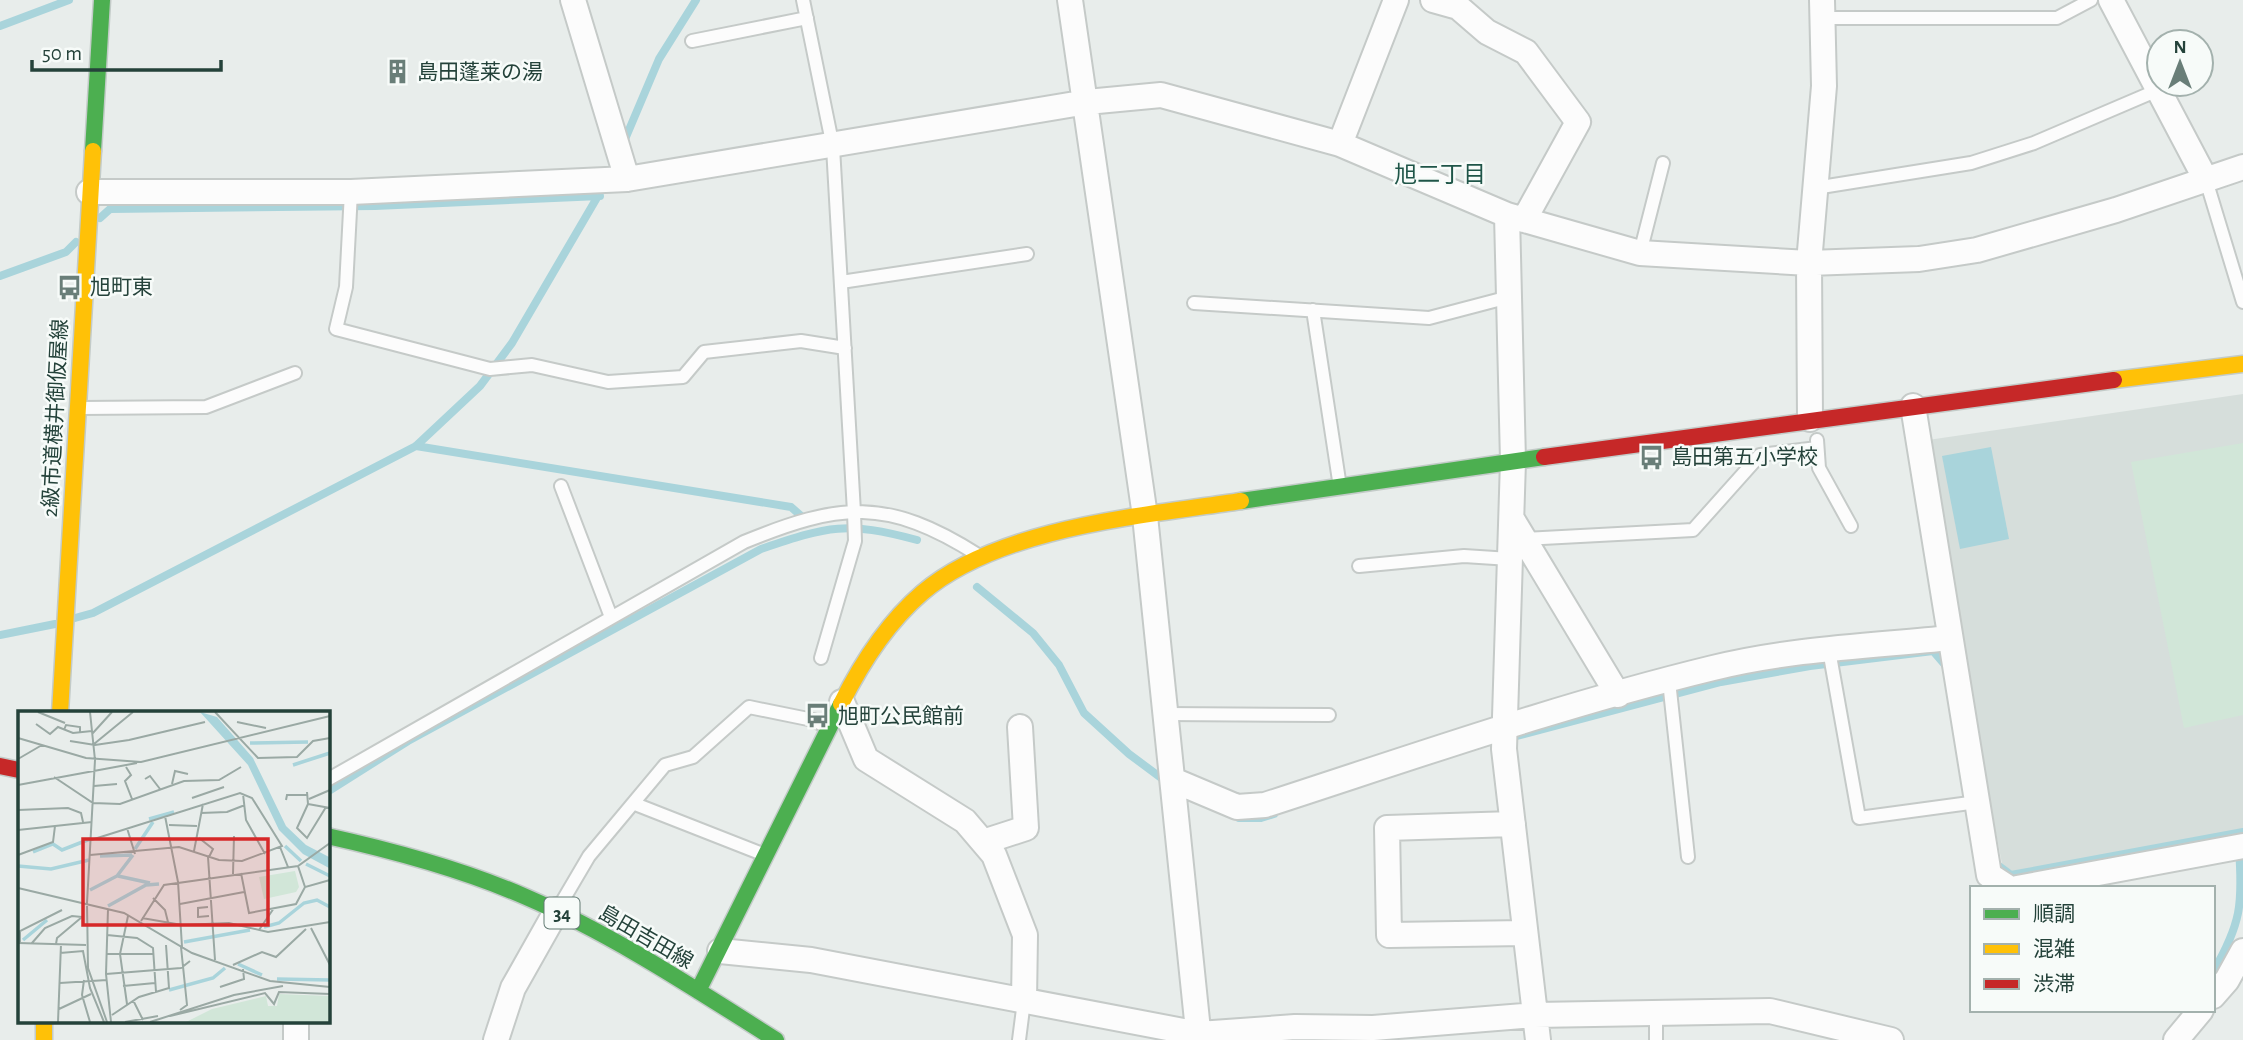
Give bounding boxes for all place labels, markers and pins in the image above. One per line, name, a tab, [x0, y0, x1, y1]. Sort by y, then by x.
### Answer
building icon: 島田蓬莱の湯	[383, 58, 411, 86]
place label: 島田蓬莱の湯	[417, 61, 543, 83]
bus stop icon: 旭町東	[56, 273, 84, 301]
place label: 旭町東	[90, 276, 153, 298]
bus stop icon: 島田第五小学校	[1637, 443, 1665, 471]
place label: 島田第五小学校	[1671, 446, 1818, 468]
bus stop icon: 旭町公民館前	[804, 702, 832, 730]
place label: 旭町公民館前	[838, 705, 964, 727]

